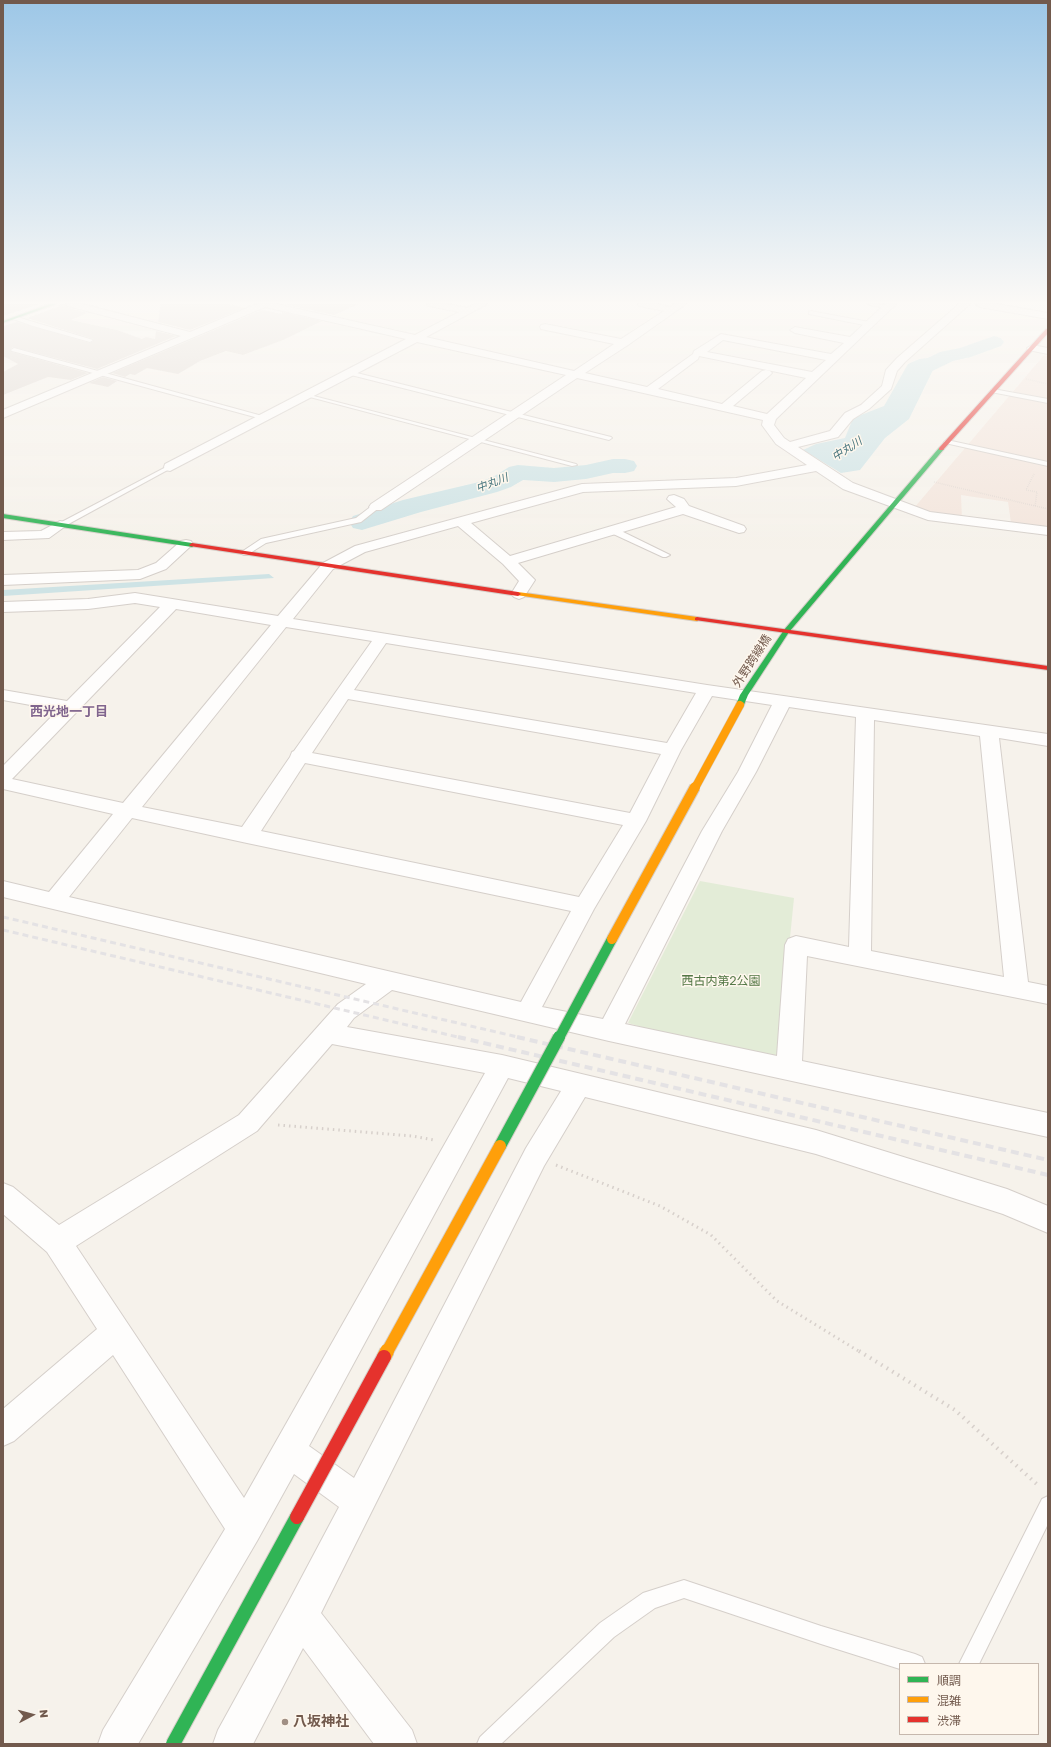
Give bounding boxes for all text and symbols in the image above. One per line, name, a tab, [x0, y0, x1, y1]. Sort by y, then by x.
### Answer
water label: 中丸川	[830, 434, 864, 464]
water label: 中丸川	[474, 471, 510, 495]
street label: 外野跨線橋	[730, 632, 774, 690]
district label: 西光地一丁目	[30, 704, 108, 720]
park label: 西古内第2公園	[682, 974, 760, 988]
legend	[899, 1663, 1039, 1735]
text: 順調	[937, 1673, 961, 1688]
text: 混雑	[937, 1693, 961, 1708]
north arrow	[12, 1695, 52, 1735]
text: N	[38, 1709, 51, 1719]
text: 渋滞	[937, 1713, 961, 1728]
place label: 八坂神社	[293, 1714, 349, 1730]
marker: 八坂神社	[280, 1717, 290, 1727]

